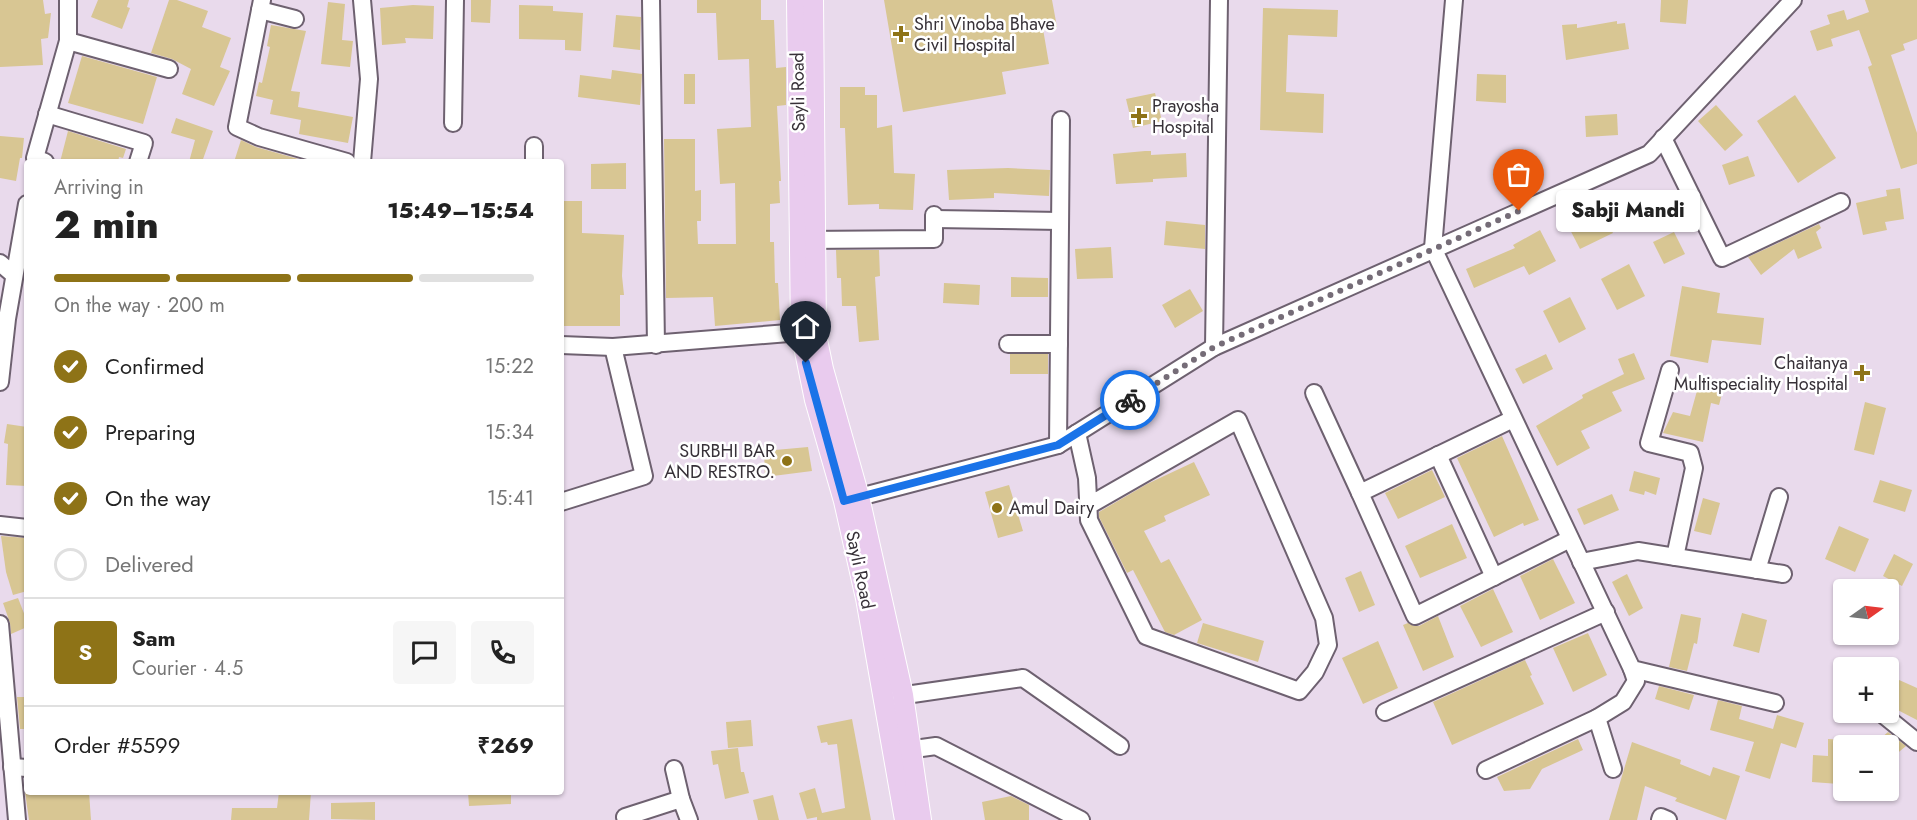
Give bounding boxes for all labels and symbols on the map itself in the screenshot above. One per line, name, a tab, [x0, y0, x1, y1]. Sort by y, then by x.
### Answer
place label: Shri Vinoba Bhave Civil Hospital	[914, 11, 1055, 58]
marker: Shri Vinoba Bhave Civil Hospital	[892, 25, 910, 43]
street label: Sayli Road	[784, 52, 812, 132]
place label: Prayosha Hospital	[1152, 93, 1219, 140]
marker: Prayosha Hospital	[1130, 107, 1148, 125]
pin	[1493, 149, 1544, 211]
callout: Sabji Mandi	[1555, 190, 1699, 232]
pin	[780, 301, 831, 363]
place label: Chaitanya Multispeciality Hospital	[1674, 350, 1848, 397]
marker: Chaitanya Multispeciality Hospital	[1853, 364, 1871, 382]
courier	[1100, 370, 1160, 430]
place label: SURBHI BAR AND RESTRO.	[664, 438, 775, 485]
marker: SURBHI BAR AND RESTRO.	[780, 454, 794, 468]
place label: Amul Dairy	[1009, 495, 1094, 521]
marker: Amul Dairy	[990, 501, 1004, 515]
street label: Sayli Road	[839, 528, 881, 612]
north arrow	[1833, 579, 1899, 645]

